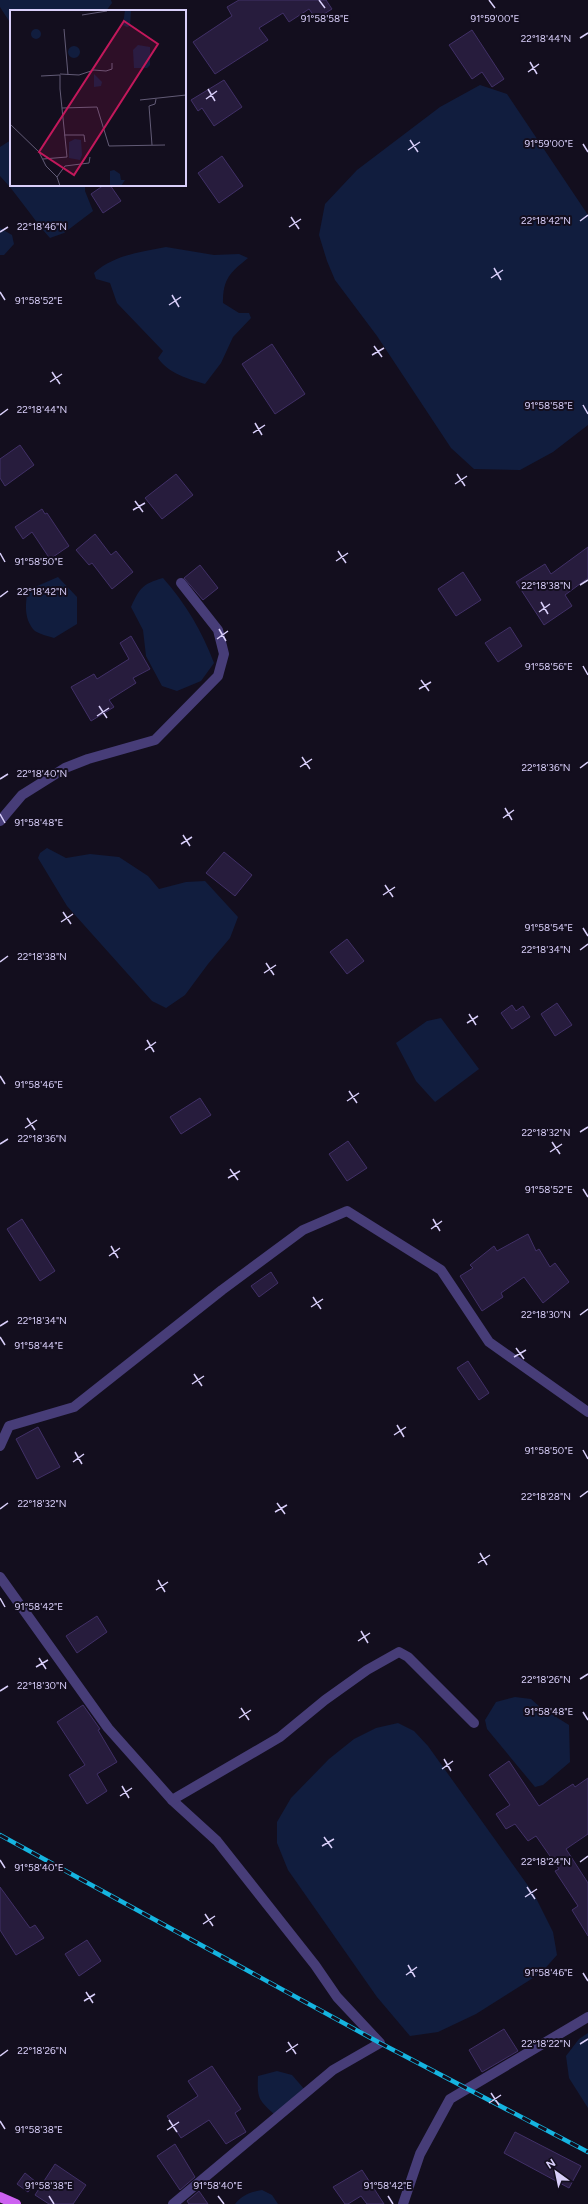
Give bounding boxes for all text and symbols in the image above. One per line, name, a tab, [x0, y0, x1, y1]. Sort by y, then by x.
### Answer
inset map	[10, 10, 186, 186]
text: 91°58'58"E	[301, 12, 349, 25]
text: 91°59'00"E	[471, 12, 519, 25]
text: 22°18'44"N	[521, 32, 571, 45]
text: 91°59'00"E	[525, 137, 573, 150]
text: 22°18'42"N	[521, 214, 571, 227]
text: 22°18'46"N	[17, 220, 67, 233]
text: 91°58'52"E	[15, 294, 63, 307]
text: 91°58'58"E	[525, 399, 573, 412]
text: 22°18'44"N	[17, 403, 67, 416]
text: 91°58'50"E	[15, 555, 63, 568]
text: 22°18'38"N	[521, 579, 571, 592]
text: 22°18'42"N	[17, 585, 67, 598]
text: 91°58'56"E	[525, 660, 573, 673]
text: 22°18'36"N	[521, 761, 571, 774]
text: 22°18'40"N	[17, 767, 67, 780]
text: 91°58'48"E	[15, 816, 63, 829]
text: 91°58'54"E	[525, 921, 573, 934]
text: 22°18'34"N	[521, 943, 571, 956]
text: 22°18'38"N	[17, 950, 67, 963]
text: 91°58'46"E	[15, 1078, 63, 1091]
text: 22°18'32"N	[521, 1126, 571, 1139]
text: 22°18'36"N	[17, 1132, 67, 1145]
text: 91°58'52"E	[525, 1183, 573, 1196]
text: 22°18'30"N	[521, 1308, 571, 1321]
text: 22°18'34"N	[17, 1314, 67, 1327]
text: 91°58'44"E	[15, 1339, 64, 1352]
text: 91°58'50"E	[525, 1444, 573, 1457]
text: 22°18'28"N	[521, 1490, 571, 1503]
text: 22°18'32"N	[17, 1497, 67, 1510]
text: 91°58'42"E	[15, 1600, 63, 1613]
text: 22°18'26"N	[521, 1673, 571, 1686]
text: 22°18'30"N	[17, 1679, 67, 1692]
text: 91°58'48"E	[525, 1705, 573, 1718]
text: 22°18'24"N	[521, 1855, 571, 1868]
text: 91°58'40"E	[14, 1861, 64, 1874]
text: 91°58'46"E	[525, 1966, 573, 1979]
text: 22°18'22"N	[521, 2037, 571, 2050]
text: 22°18'26"N	[17, 2044, 67, 2057]
text: 91°58'38"E	[15, 2123, 63, 2136]
north arrow	[536, 2152, 576, 2192]
text: N	[544, 2156, 558, 2172]
text: 91°58'38"E	[25, 2179, 73, 2192]
text: 91°58'40"E	[193, 2179, 243, 2192]
text: 91°58'42"E	[364, 2179, 412, 2192]

